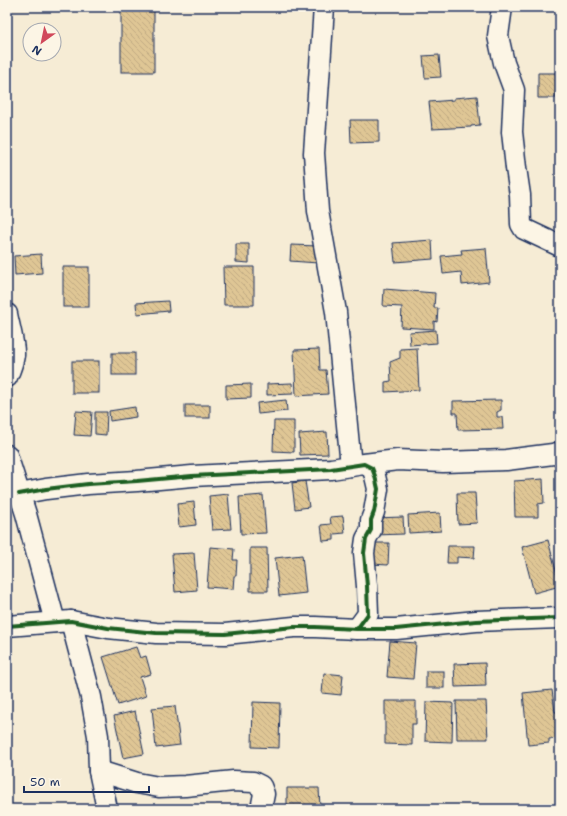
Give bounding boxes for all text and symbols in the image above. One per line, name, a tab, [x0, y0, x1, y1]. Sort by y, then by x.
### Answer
north arrow	[22, 22, 62, 62]
text: N	[29, 41, 45, 59]
scale bar	[24, 768, 149, 794]
text: 50 m	[30, 774, 60, 790]

